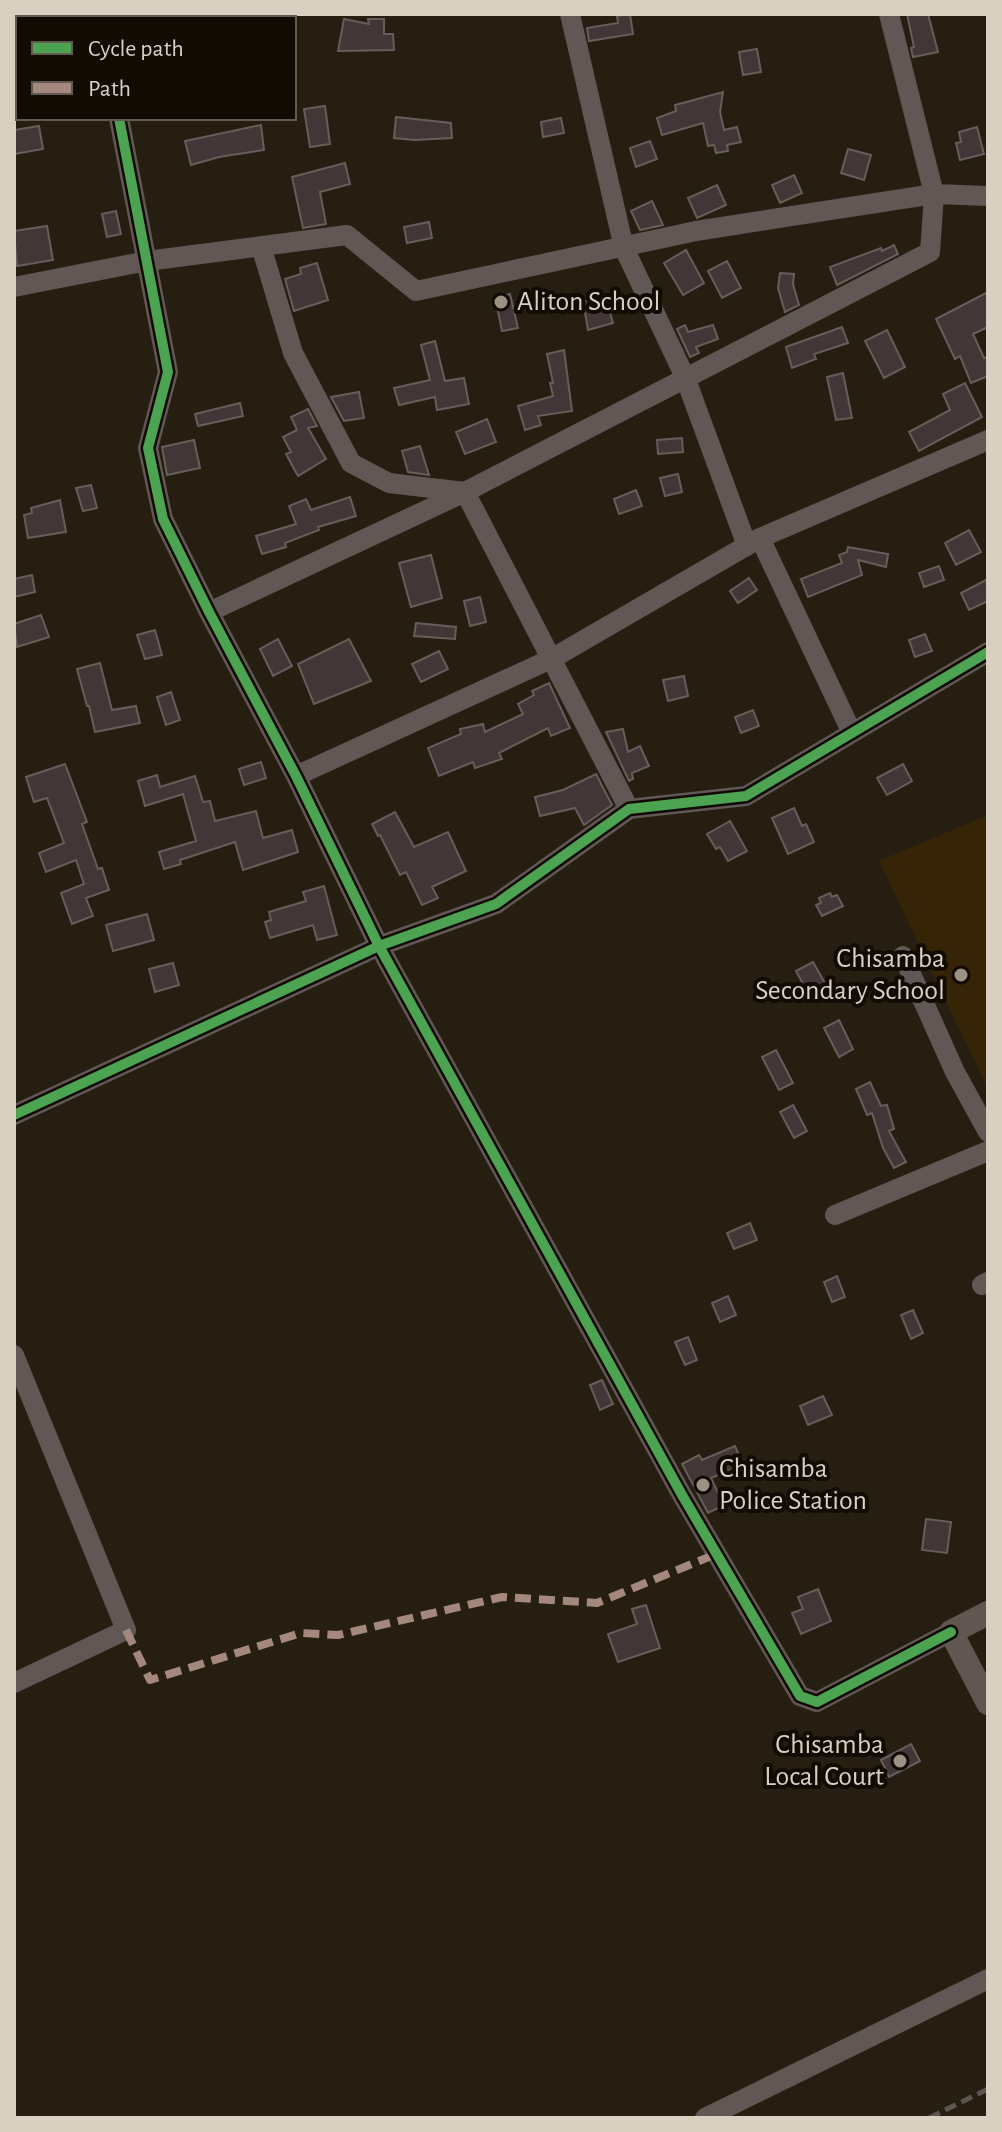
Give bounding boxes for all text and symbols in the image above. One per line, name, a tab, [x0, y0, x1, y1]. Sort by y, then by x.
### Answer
legend	[16, 16, 296, 120]
text: Cycle path	[88, 37, 184, 61]
text: Path	[88, 77, 131, 101]
place label: Aliton School	[517, 288, 660, 316]
marker: Aliton School	[492, 293, 510, 311]
place label: Chisamba Secondary School	[755, 945, 945, 1005]
marker: Chisamba Secondary School	[952, 966, 970, 984]
place label: Chisamba Police Station	[719, 1455, 867, 1515]
marker: Chisamba Police Station	[694, 1476, 712, 1494]
place label: Chisamba Local Court	[764, 1731, 884, 1791]
marker: Chisamba Local Court	[891, 1752, 909, 1770]

